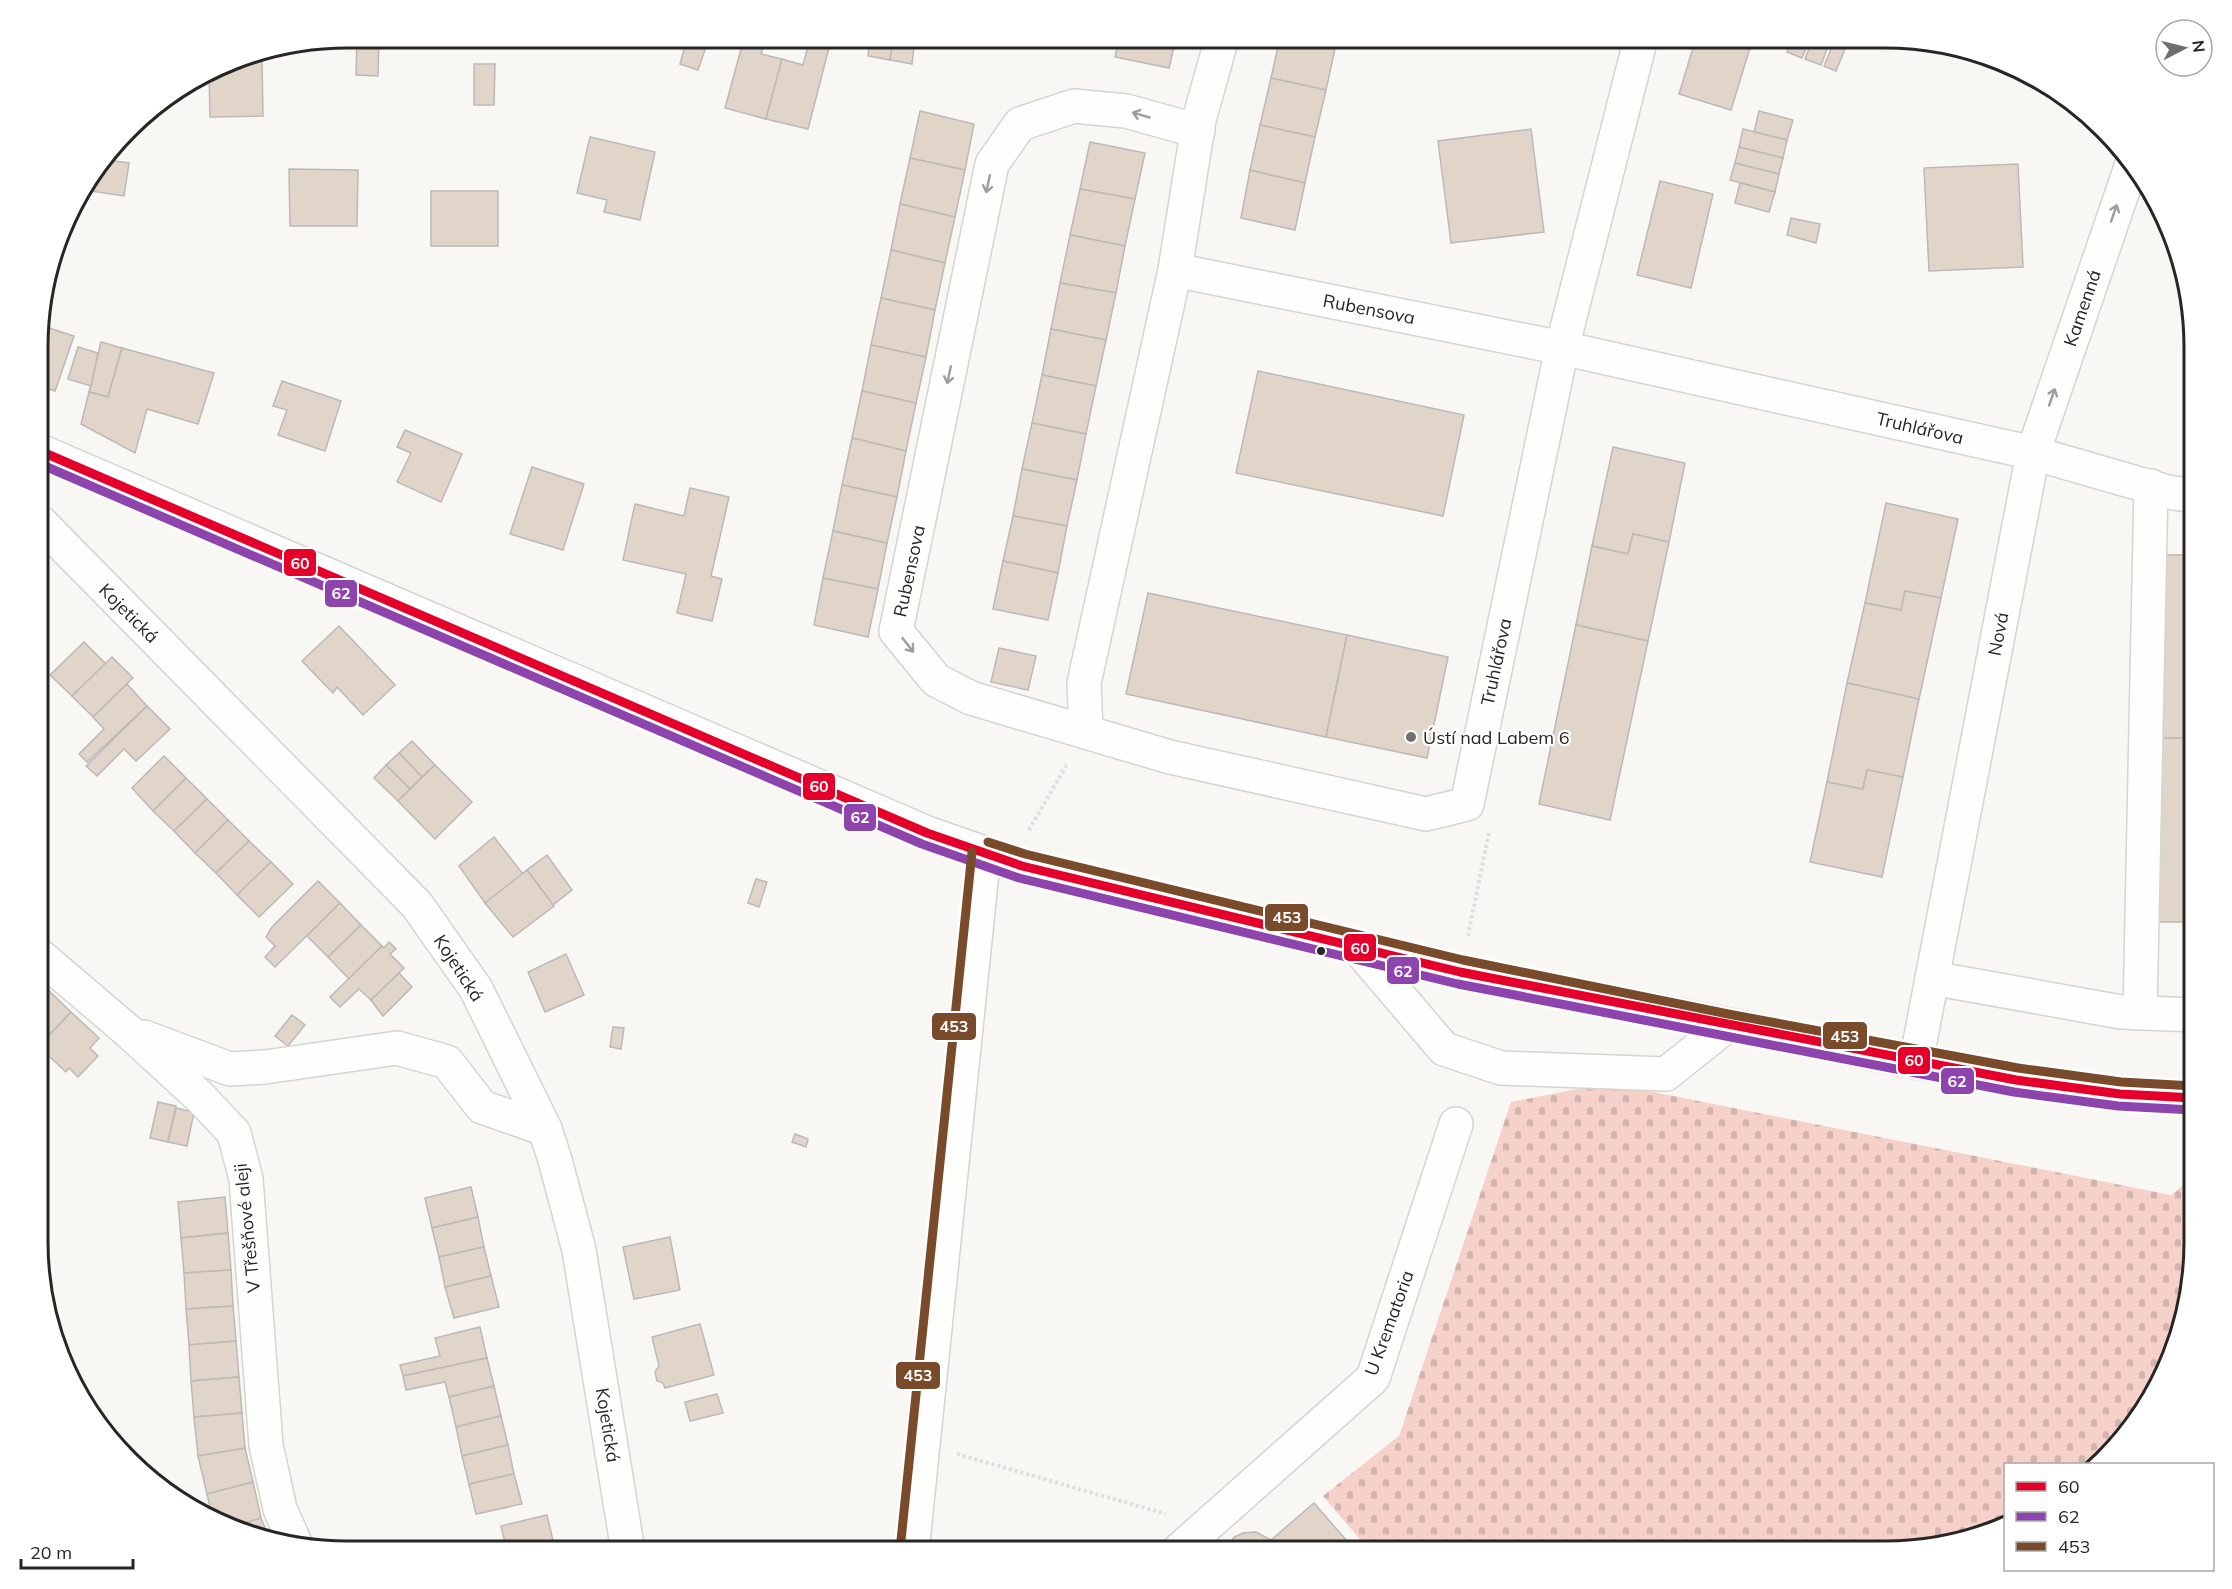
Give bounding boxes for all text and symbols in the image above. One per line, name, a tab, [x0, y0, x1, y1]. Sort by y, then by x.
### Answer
north arrow	[2154, 18, 2214, 78]
text: N	[2188, 39, 2210, 53]
one-way arrow	[1132, 109, 1151, 120]
one-way arrow	[982, 174, 993, 194]
one-way arrow	[2110, 204, 2121, 222]
street label: Kamenná	[2058, 267, 2106, 349]
street label: Rubensova	[1321, 289, 1417, 329]
one-way arrow	[943, 365, 954, 385]
one-way arrow	[2047, 388, 2058, 407]
street label: Truhlářova	[1874, 407, 1966, 449]
street label: Rubensova	[888, 523, 930, 619]
line badge: 60	[283, 548, 317, 577]
text: 60	[290, 553, 310, 573]
street label: Kojetická	[94, 578, 164, 648]
line badge: 62	[324, 579, 358, 608]
text: 62	[331, 583, 351, 603]
street label: Nová	[1983, 610, 2013, 658]
street label: Truhlářova	[1476, 616, 1516, 708]
one-way arrow	[901, 637, 914, 653]
place label: Ústí nad Labem 6	[1423, 726, 1570, 749]
marker: Ústí nad Labem 6	[1404, 730, 1418, 744]
line badge: 60	[802, 772, 836, 801]
text: 60	[809, 776, 829, 796]
line badge: 62	[843, 803, 877, 832]
text: 62	[850, 807, 870, 827]
line badge: 453	[1264, 903, 1309, 932]
text: 453	[1273, 907, 1301, 927]
street label: Kojetická	[429, 930, 489, 1006]
line badge: 60	[1343, 933, 1377, 962]
text: 60	[1350, 938, 1370, 958]
unlabelled marker	[1315, 945, 1327, 957]
line badge: 62	[1386, 956, 1420, 985]
text: 62	[1393, 961, 1413, 981]
line badge: 453	[931, 1012, 977, 1041]
text: 453	[940, 1016, 968, 1036]
line badge: 453	[1822, 1021, 1868, 1050]
text: 453	[1831, 1026, 1859, 1046]
line badge: 60	[1897, 1046, 1931, 1075]
text: 60	[1904, 1050, 1924, 1070]
line badge: 62	[1940, 1067, 1975, 1095]
text: 62	[1947, 1071, 1967, 1091]
street label: V Třešňové aleji	[229, 1162, 265, 1294]
street label: U Krematoria	[1359, 1267, 1419, 1379]
line badge: 453	[895, 1361, 941, 1390]
text: 453	[904, 1365, 932, 1385]
street label: Kojetická	[591, 1386, 625, 1464]
legend	[2004, 1463, 2214, 1571]
text: 60	[2058, 1475, 2080, 1498]
text: 62	[2058, 1505, 2080, 1528]
scale bar	[21, 1532, 134, 1570]
text: 453	[2058, 1535, 2090, 1558]
text: 20 m	[30, 1541, 72, 1564]

